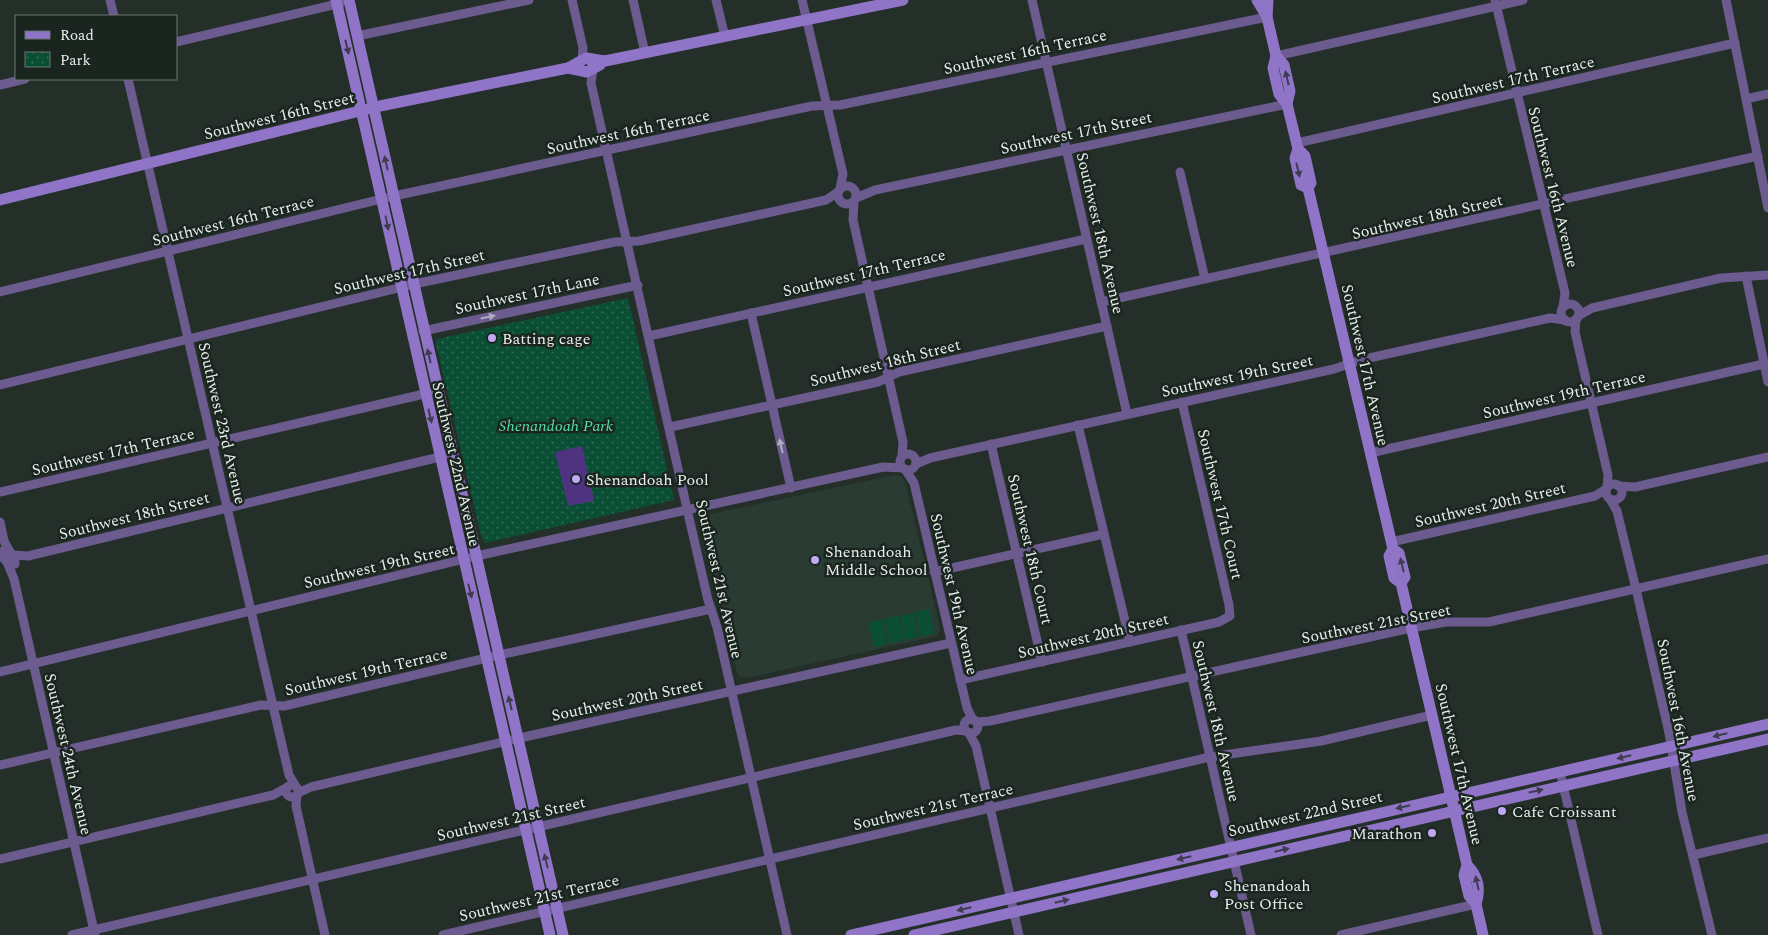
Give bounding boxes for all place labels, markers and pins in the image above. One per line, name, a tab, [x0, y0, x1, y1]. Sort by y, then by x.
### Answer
place label: Batting cage	[502, 327, 590, 351]
marker: Batting cage	[486, 332, 498, 344]
place label: Shenandoah Pool	[586, 468, 709, 492]
marker: Shenandoah Pool	[570, 473, 582, 485]
place label: Shenandoah Middle School	[825, 540, 928, 582]
marker: Shenandoah Middle School	[809, 554, 821, 566]
place label: Cafe Croissant	[1512, 800, 1617, 824]
marker: Cafe Croissant	[1496, 805, 1508, 817]
place label: Marathon	[1352, 822, 1422, 846]
marker: Marathon	[1426, 827, 1438, 839]
place label: Shenandoah Post Office	[1224, 874, 1311, 916]
marker: Shenandoah Post Office	[1208, 888, 1220, 900]

